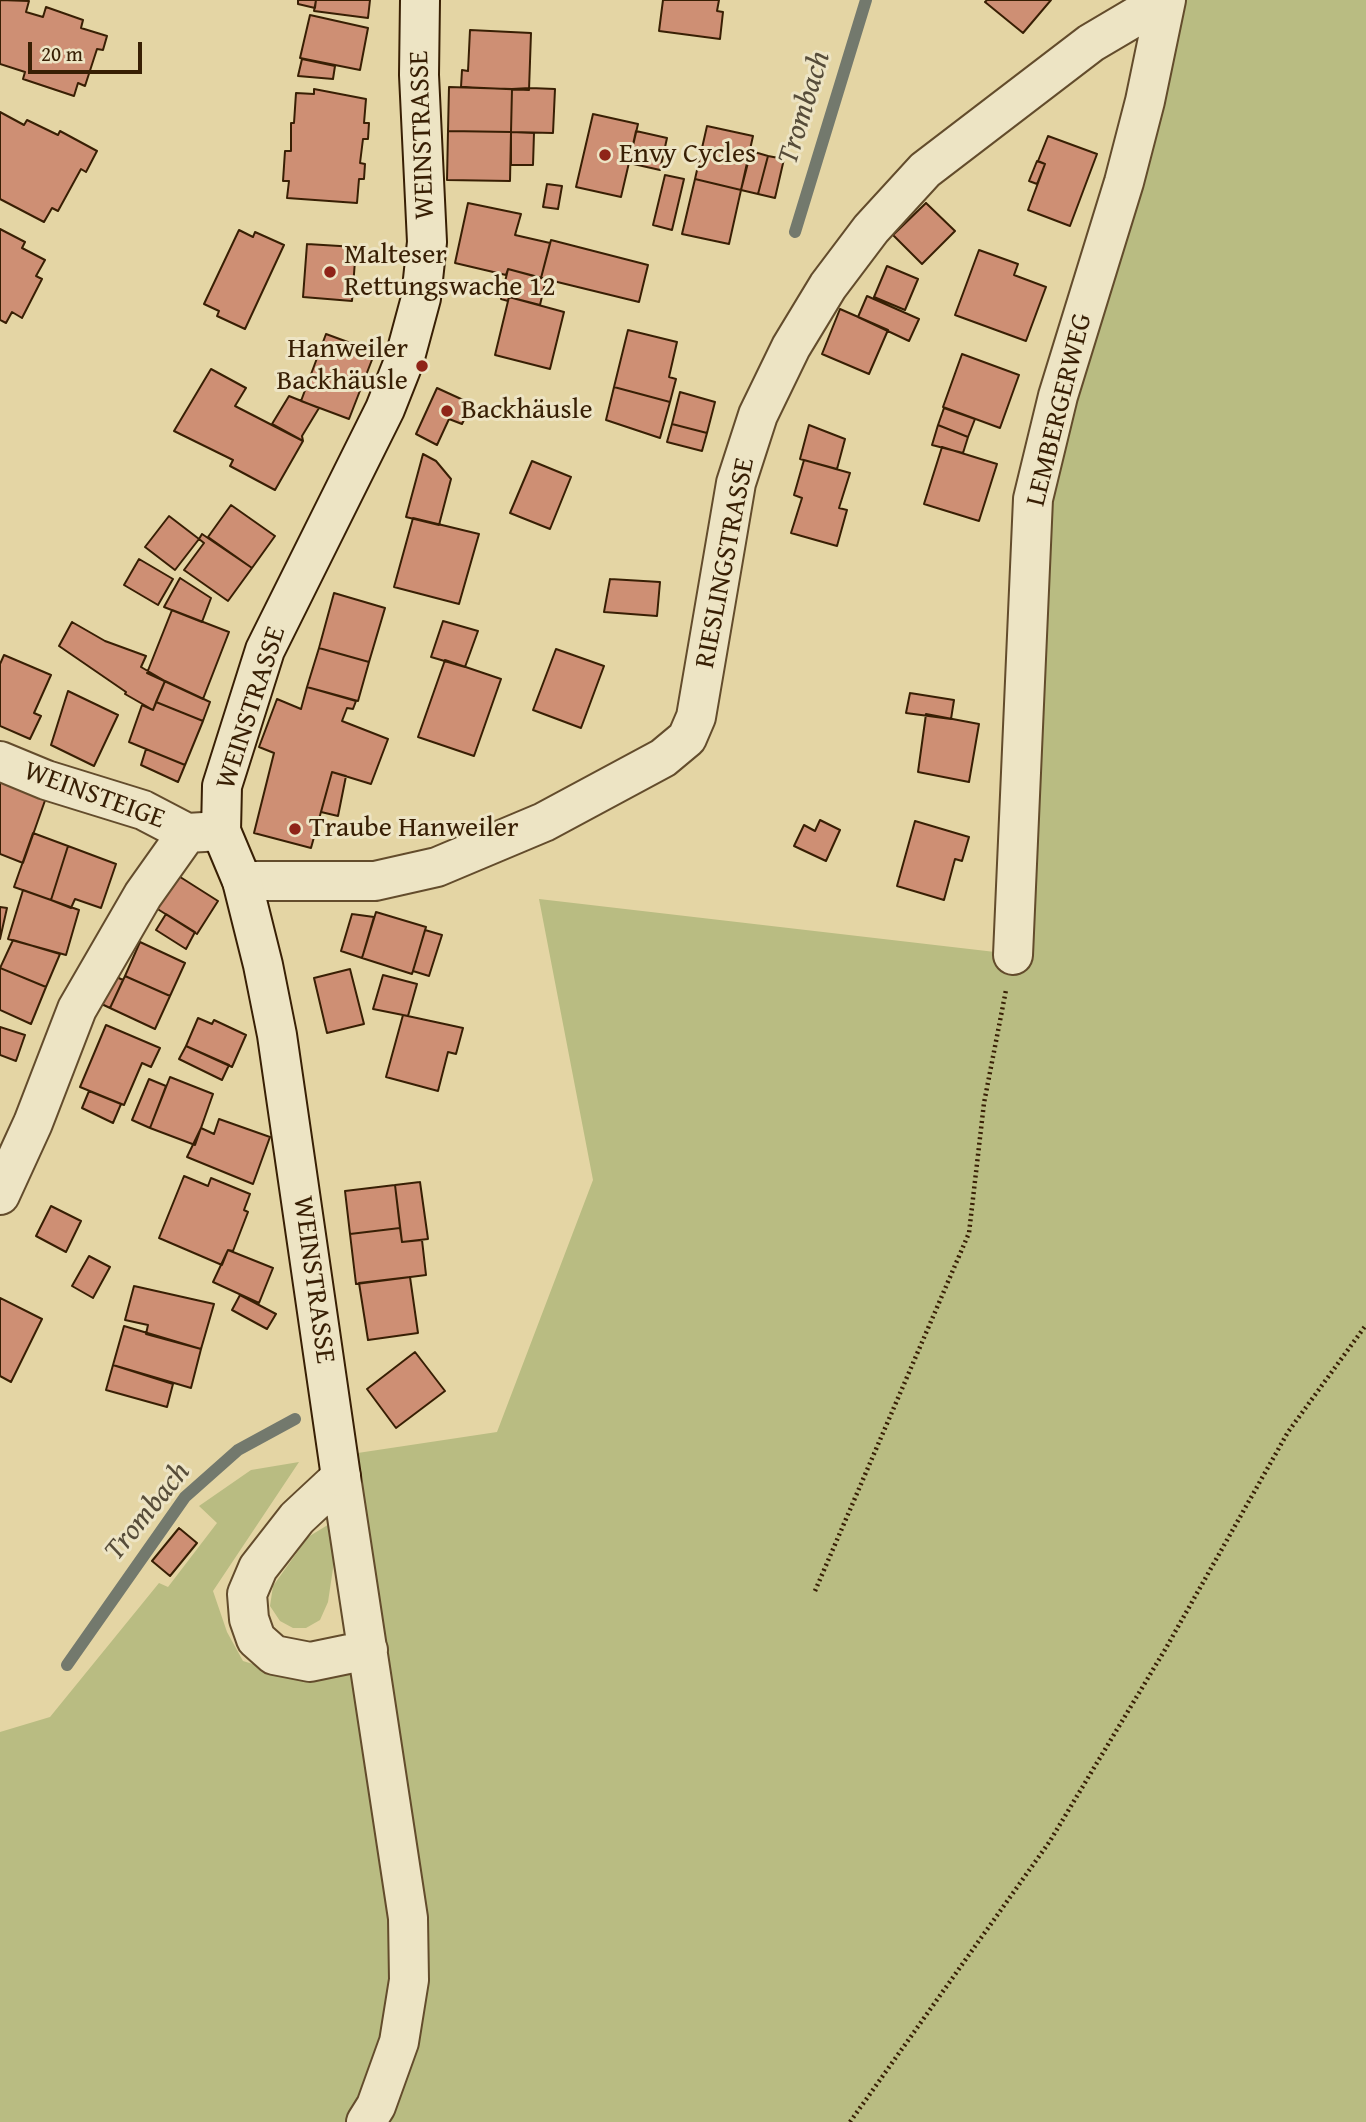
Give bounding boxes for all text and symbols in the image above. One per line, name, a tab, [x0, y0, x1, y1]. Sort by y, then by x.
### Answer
scale bar	[32, 28, 145, 72]
text: 20 m	[41, 38, 83, 69]
water label: Trombach	[771, 47, 839, 169]
street label: WEINSTRASSE	[403, 50, 443, 220]
place label: Envy Cycles	[619, 138, 756, 172]
marker: Envy Cycles	[597, 147, 613, 163]
place label: Malteser Rettungswache 12	[344, 239, 556, 305]
marker: Malteser Rettungswache 12	[322, 264, 338, 280]
street label: LEMBERGERWEG	[1020, 310, 1100, 510]
place label: Hanweiler Backhäusle	[276, 333, 408, 399]
marker: Hanweiler Backhäusle	[414, 358, 430, 374]
place label: Backhäusle	[461, 394, 593, 428]
marker: Backhäusle	[439, 403, 455, 419]
street label: RIESLINGSTRASSE	[689, 455, 763, 671]
street label: WEINSTRASSE	[210, 623, 294, 793]
street label: WEINSTEIGE	[19, 755, 169, 837]
place label: Traube Hanweiler	[309, 812, 519, 846]
marker: Traube Hanweiler	[287, 821, 303, 837]
street label: WEINSTRASSE	[285, 1194, 341, 1366]
water label: Trombach	[97, 1455, 199, 1569]

